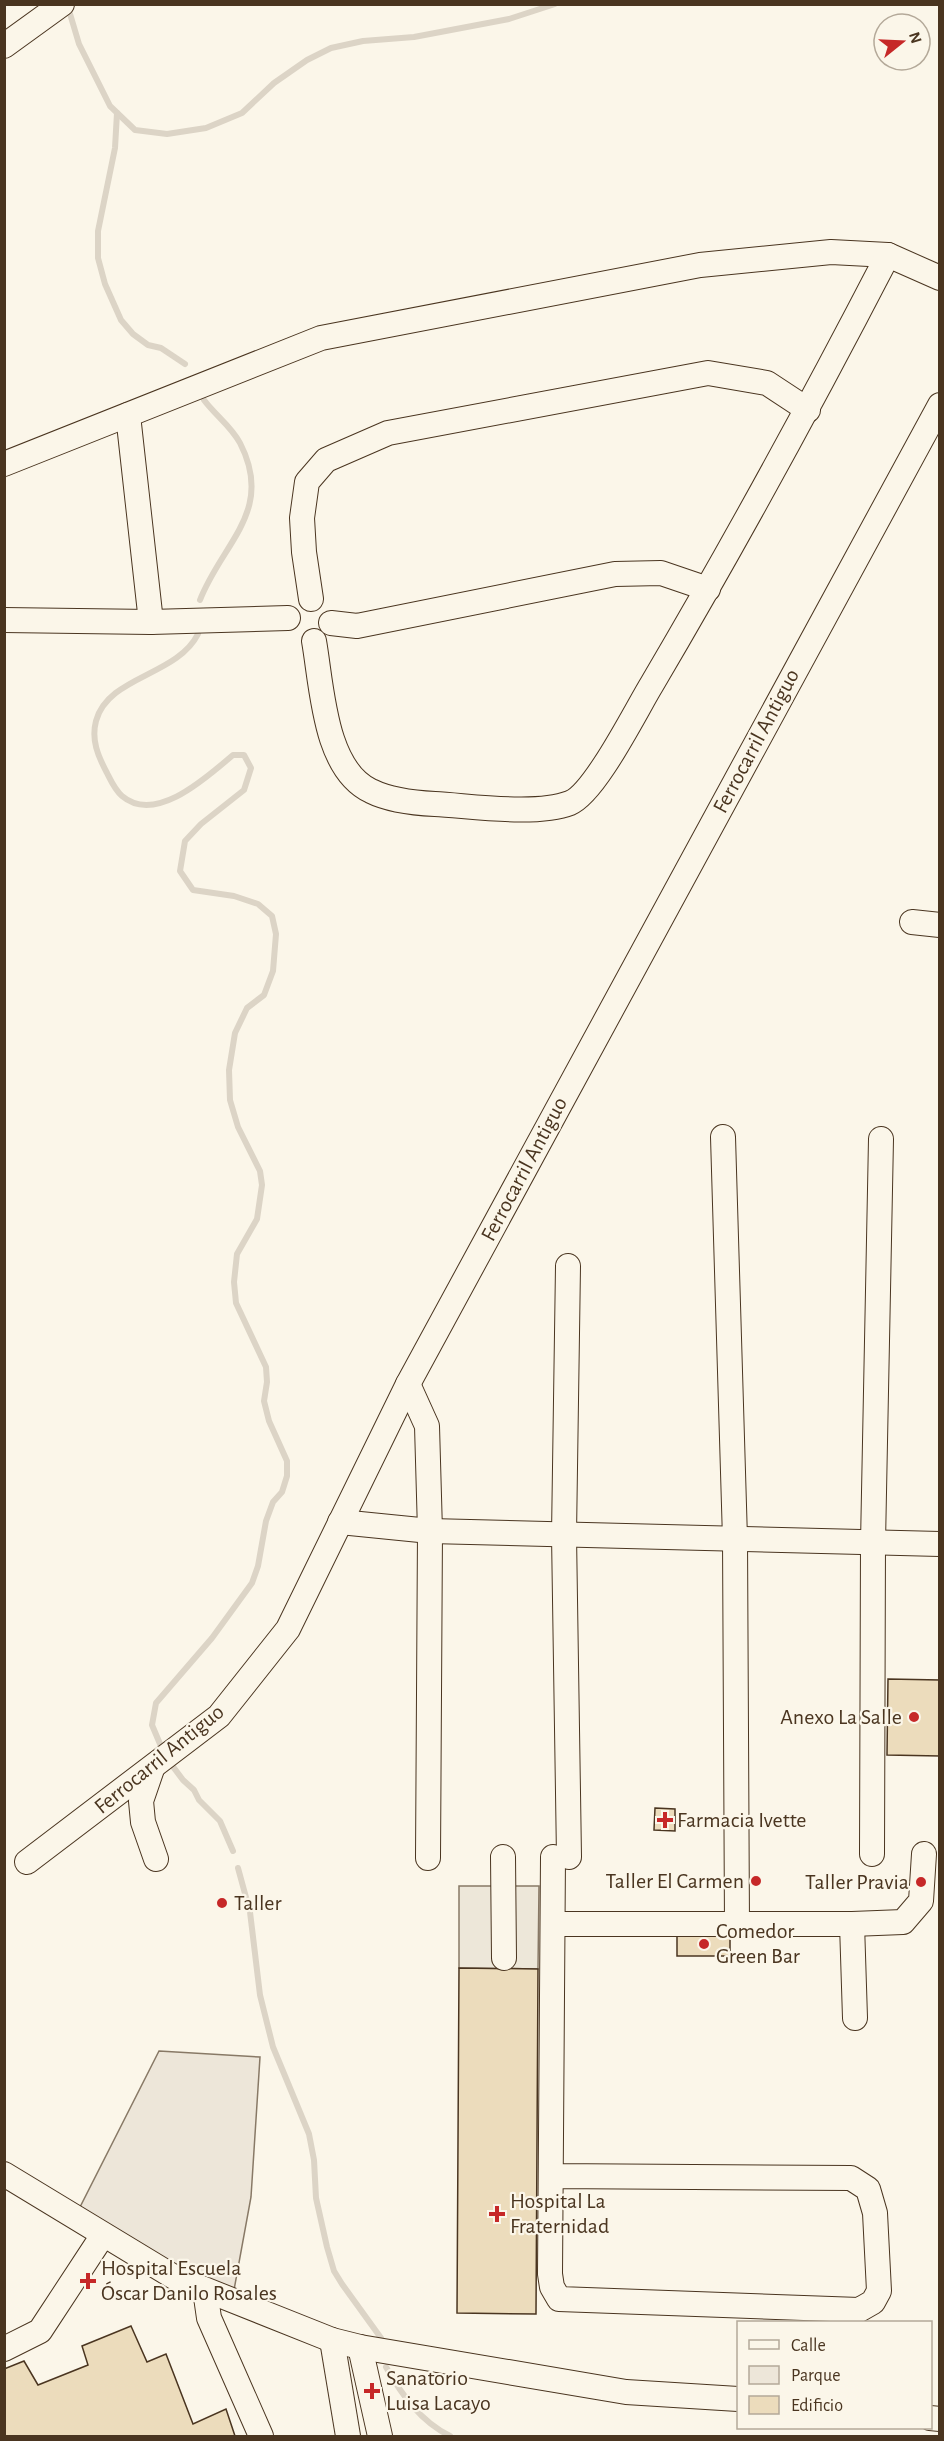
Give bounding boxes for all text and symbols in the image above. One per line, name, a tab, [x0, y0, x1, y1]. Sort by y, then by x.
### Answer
north arrow	[872, 12, 932, 72]
text: N	[906, 30, 925, 45]
street label: Ferrocarril Antiguo	[709, 665, 803, 817]
street label: Ferrocarril Antiguo	[477, 1093, 571, 1245]
street label: Ferrocarril Antiguo	[90, 1700, 228, 1818]
place label: Anexo La Salle	[780, 1706, 902, 1728]
marker: Anexo La Salle	[907, 1710, 921, 1724]
place label: Farmacia Ivette	[677, 1809, 807, 1831]
marker: Farmacia Ivette	[658, 1813, 672, 1827]
place label: Taller El Carmen	[606, 1870, 744, 1892]
place label: Taller Pravia	[805, 1871, 909, 1893]
marker: Taller El Carmen	[749, 1874, 763, 1888]
marker: Taller Pravia	[914, 1875, 928, 1889]
place label: Taller	[234, 1892, 282, 1914]
marker: Taller	[215, 1896, 229, 1910]
place label: Comedor Green Bar	[716, 1920, 800, 1967]
marker: Comedor Green Bar	[697, 1937, 711, 1951]
place label: Hospital La Fraternidad	[510, 2190, 609, 2237]
marker: Hospital La Fraternidad	[488, 2205, 506, 2223]
place label: Hospital Escuela Óscar Danilo Rosales	[101, 2257, 277, 2304]
marker: Hospital Escuela Óscar Danilo Rosales	[79, 2272, 97, 2290]
legend	[737, 2321, 932, 2429]
text: Calle	[791, 2337, 826, 2355]
place label: Sanatorio Luisa Lacayo	[386, 2367, 491, 2414]
text: Parque	[791, 2367, 840, 2385]
marker: Sanatorio Luisa Lacayo	[363, 2382, 381, 2400]
text: Edificio	[791, 2397, 843, 2415]

